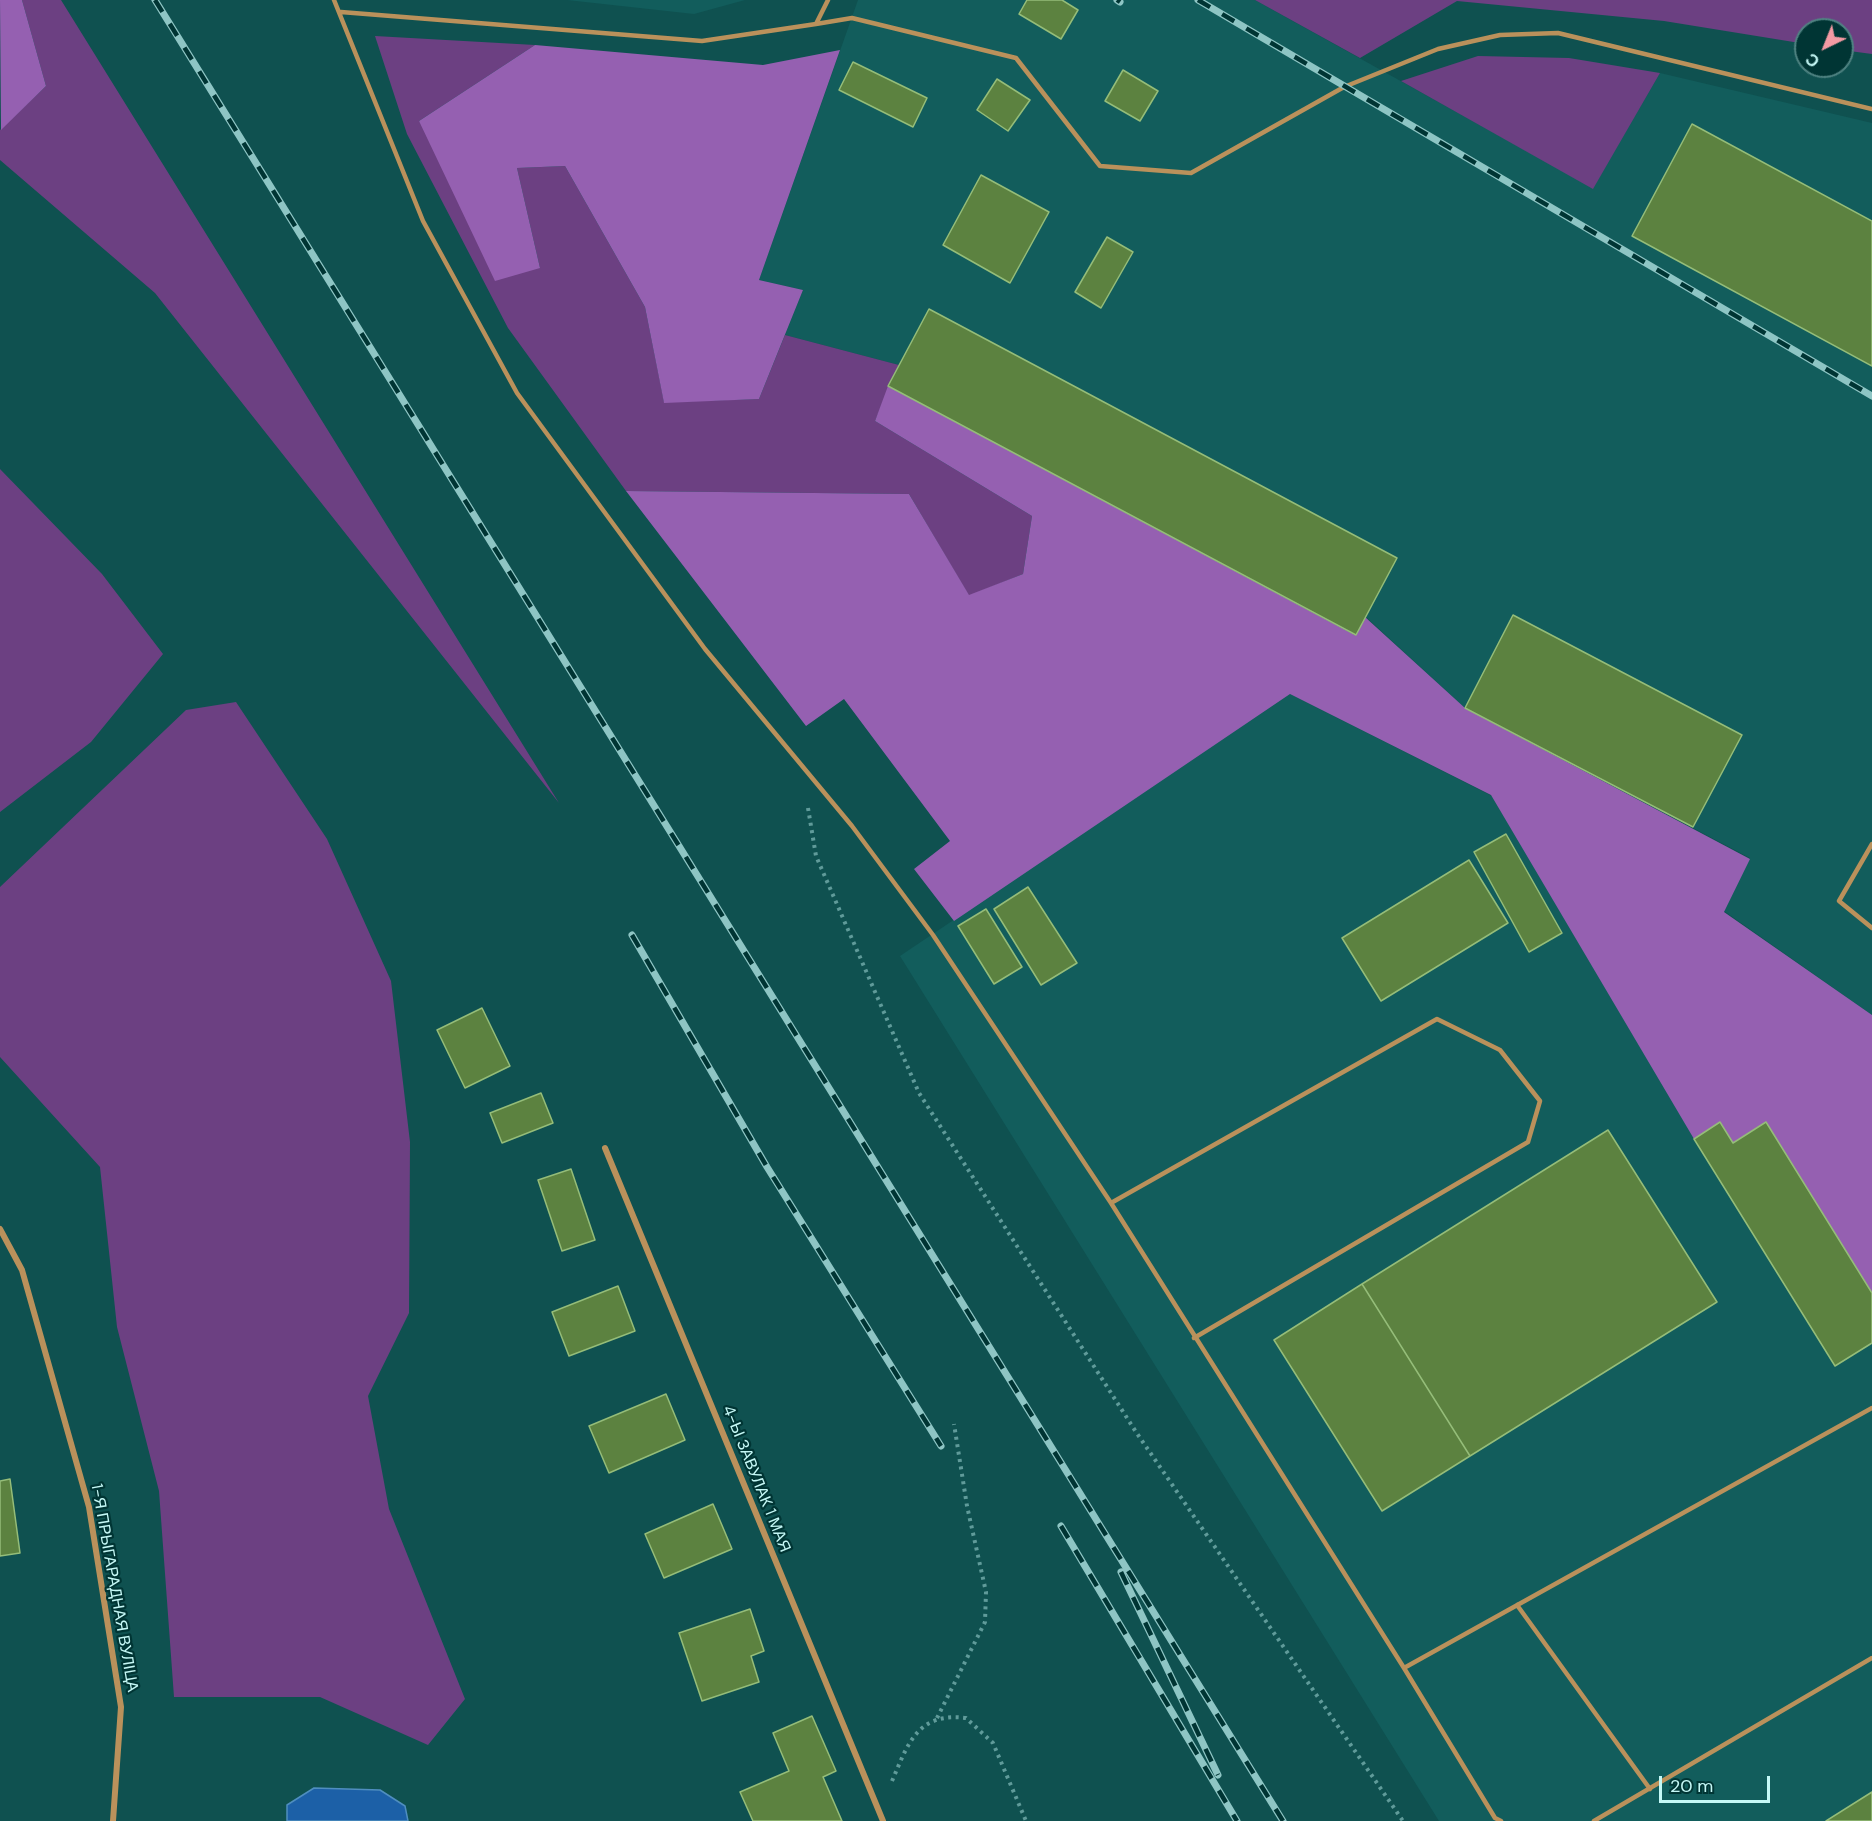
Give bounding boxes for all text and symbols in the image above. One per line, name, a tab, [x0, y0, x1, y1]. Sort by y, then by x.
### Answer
north arrow	[1794, 18, 1854, 78]
text: С	[1801, 48, 1824, 72]
street label: 4-Ы ЗАВУЛАК 1 МАЯ	[718, 1403, 794, 1555]
street label: 1-Я ПРЫГАРАДНАЯ ВУЛІЦА	[86, 1482, 142, 1694]
scale bar	[1662, 1764, 1773, 1802]
text: 20 m	[1670, 1774, 1713, 1798]

